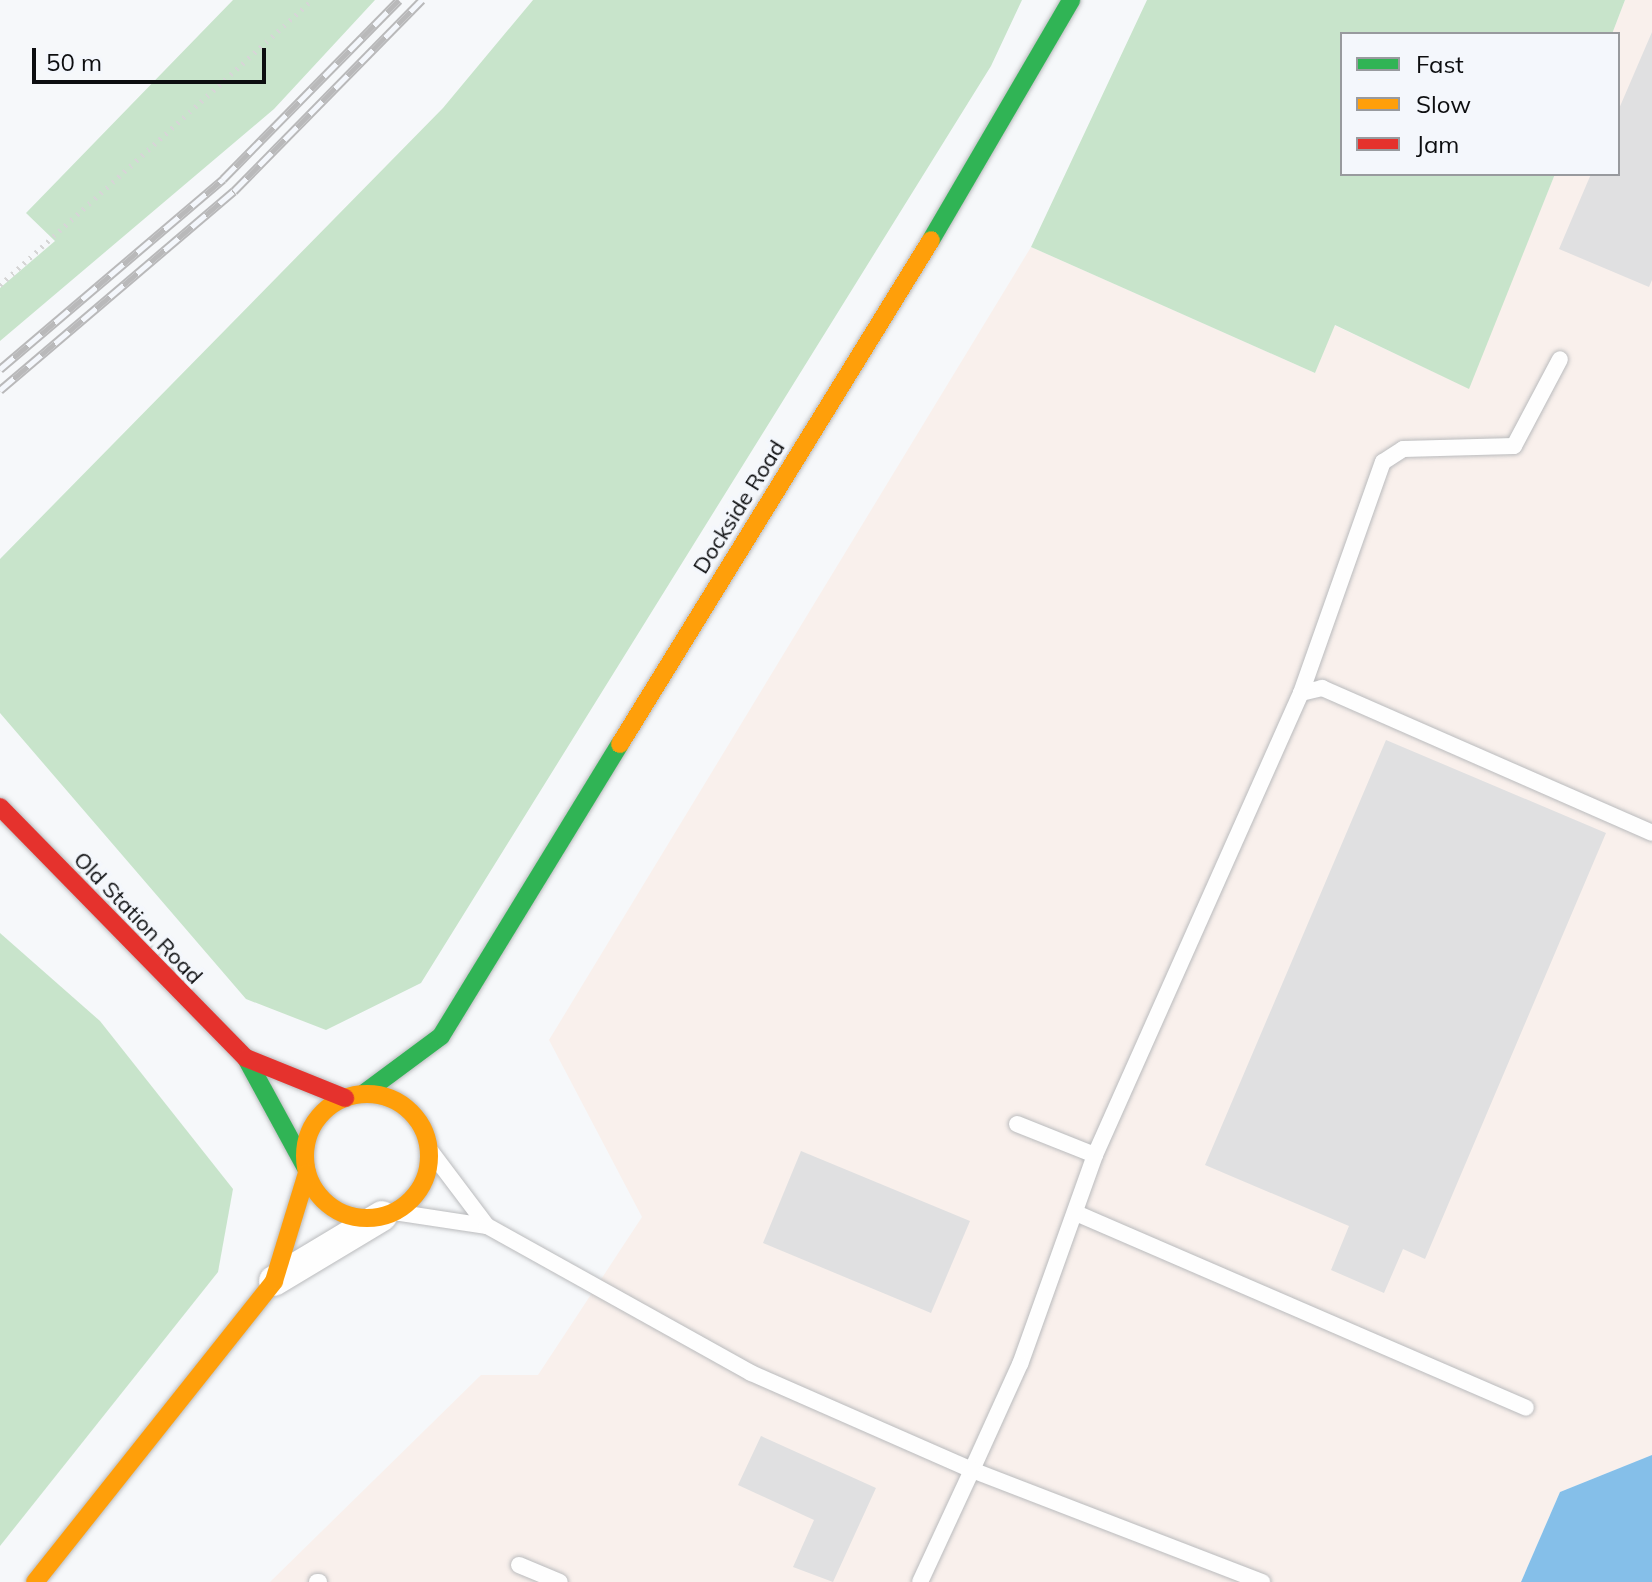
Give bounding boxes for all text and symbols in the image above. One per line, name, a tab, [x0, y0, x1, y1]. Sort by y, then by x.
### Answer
scale bar	[36, 32, 270, 82]
legend	[1340, 32, 1620, 176]
text: 50 m	[46, 47, 102, 77]
text: Fast	[1416, 49, 1464, 79]
text: Slow	[1416, 89, 1471, 119]
text: Jam	[1416, 129, 1459, 159]
street label: Dockside Road	[688, 436, 790, 578]
street label: Old Station Road	[68, 846, 208, 990]

